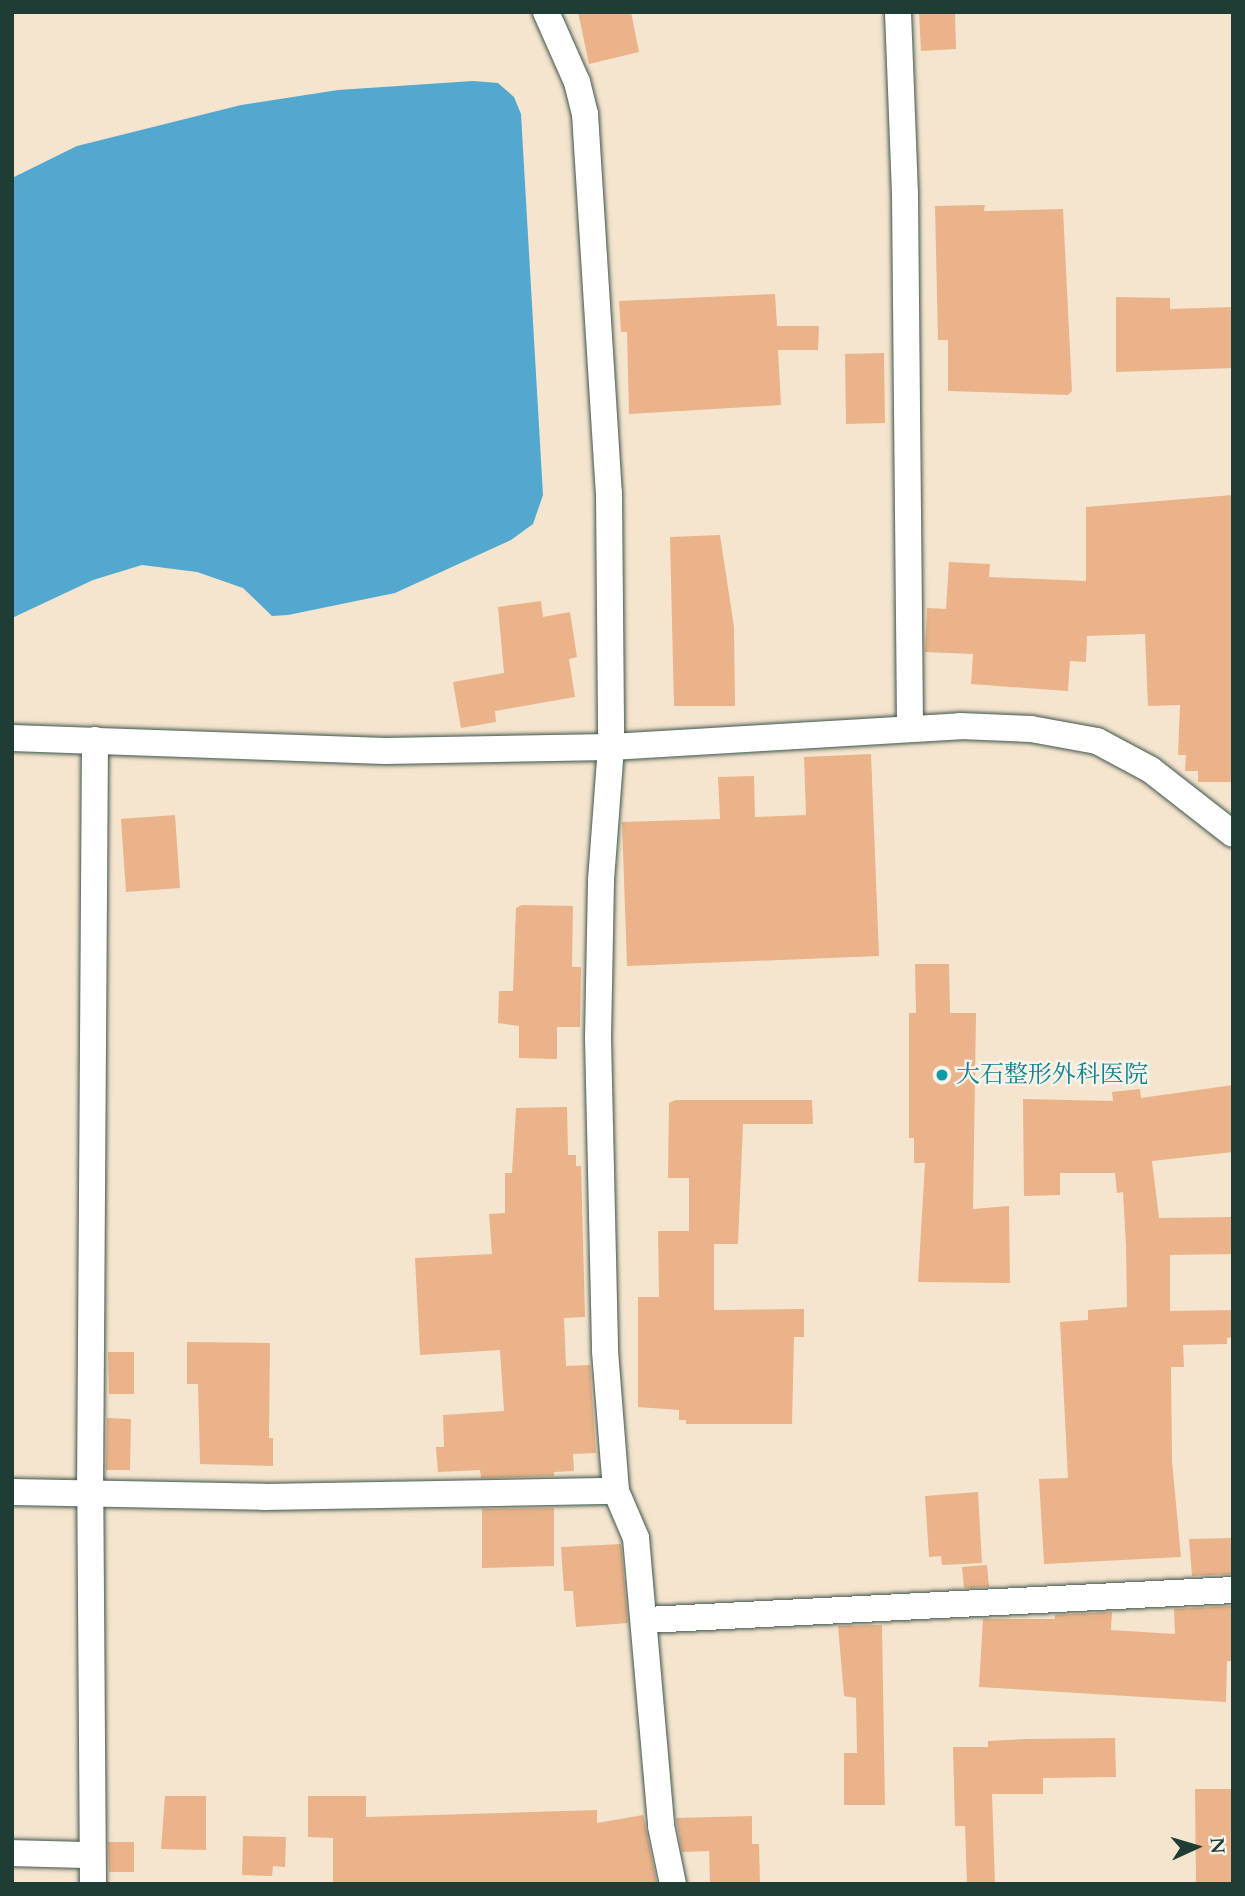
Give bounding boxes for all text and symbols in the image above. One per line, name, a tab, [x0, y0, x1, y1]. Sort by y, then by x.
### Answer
place label: 大石整形外科医院	[956, 1061, 1148, 1089]
marker: 大石整形外科医院	[934, 1067, 950, 1083]
north arrow	[1161, 1812, 1231, 1882]
text: N	[1203, 1836, 1230, 1855]

